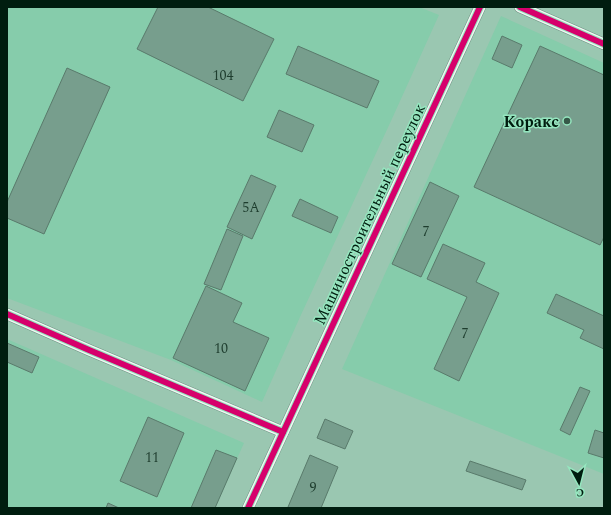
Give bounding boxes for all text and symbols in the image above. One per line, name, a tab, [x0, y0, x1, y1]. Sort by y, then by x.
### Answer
house number: 104	[213, 65, 234, 86]
street label: Машиностроительный переулок	[308, 100, 432, 329]
place label: Коракс	[503, 110, 559, 134]
marker: Коракс	[562, 116, 572, 126]
house number: 5А	[242, 197, 260, 218]
house number: 7	[423, 221, 430, 242]
house number: 7	[462, 323, 469, 344]
house number: 10	[214, 338, 228, 359]
house number: 11	[145, 447, 159, 468]
north arrow	[559, 463, 599, 503]
house number: 9	[310, 477, 317, 498]
text: С	[575, 484, 585, 501]

